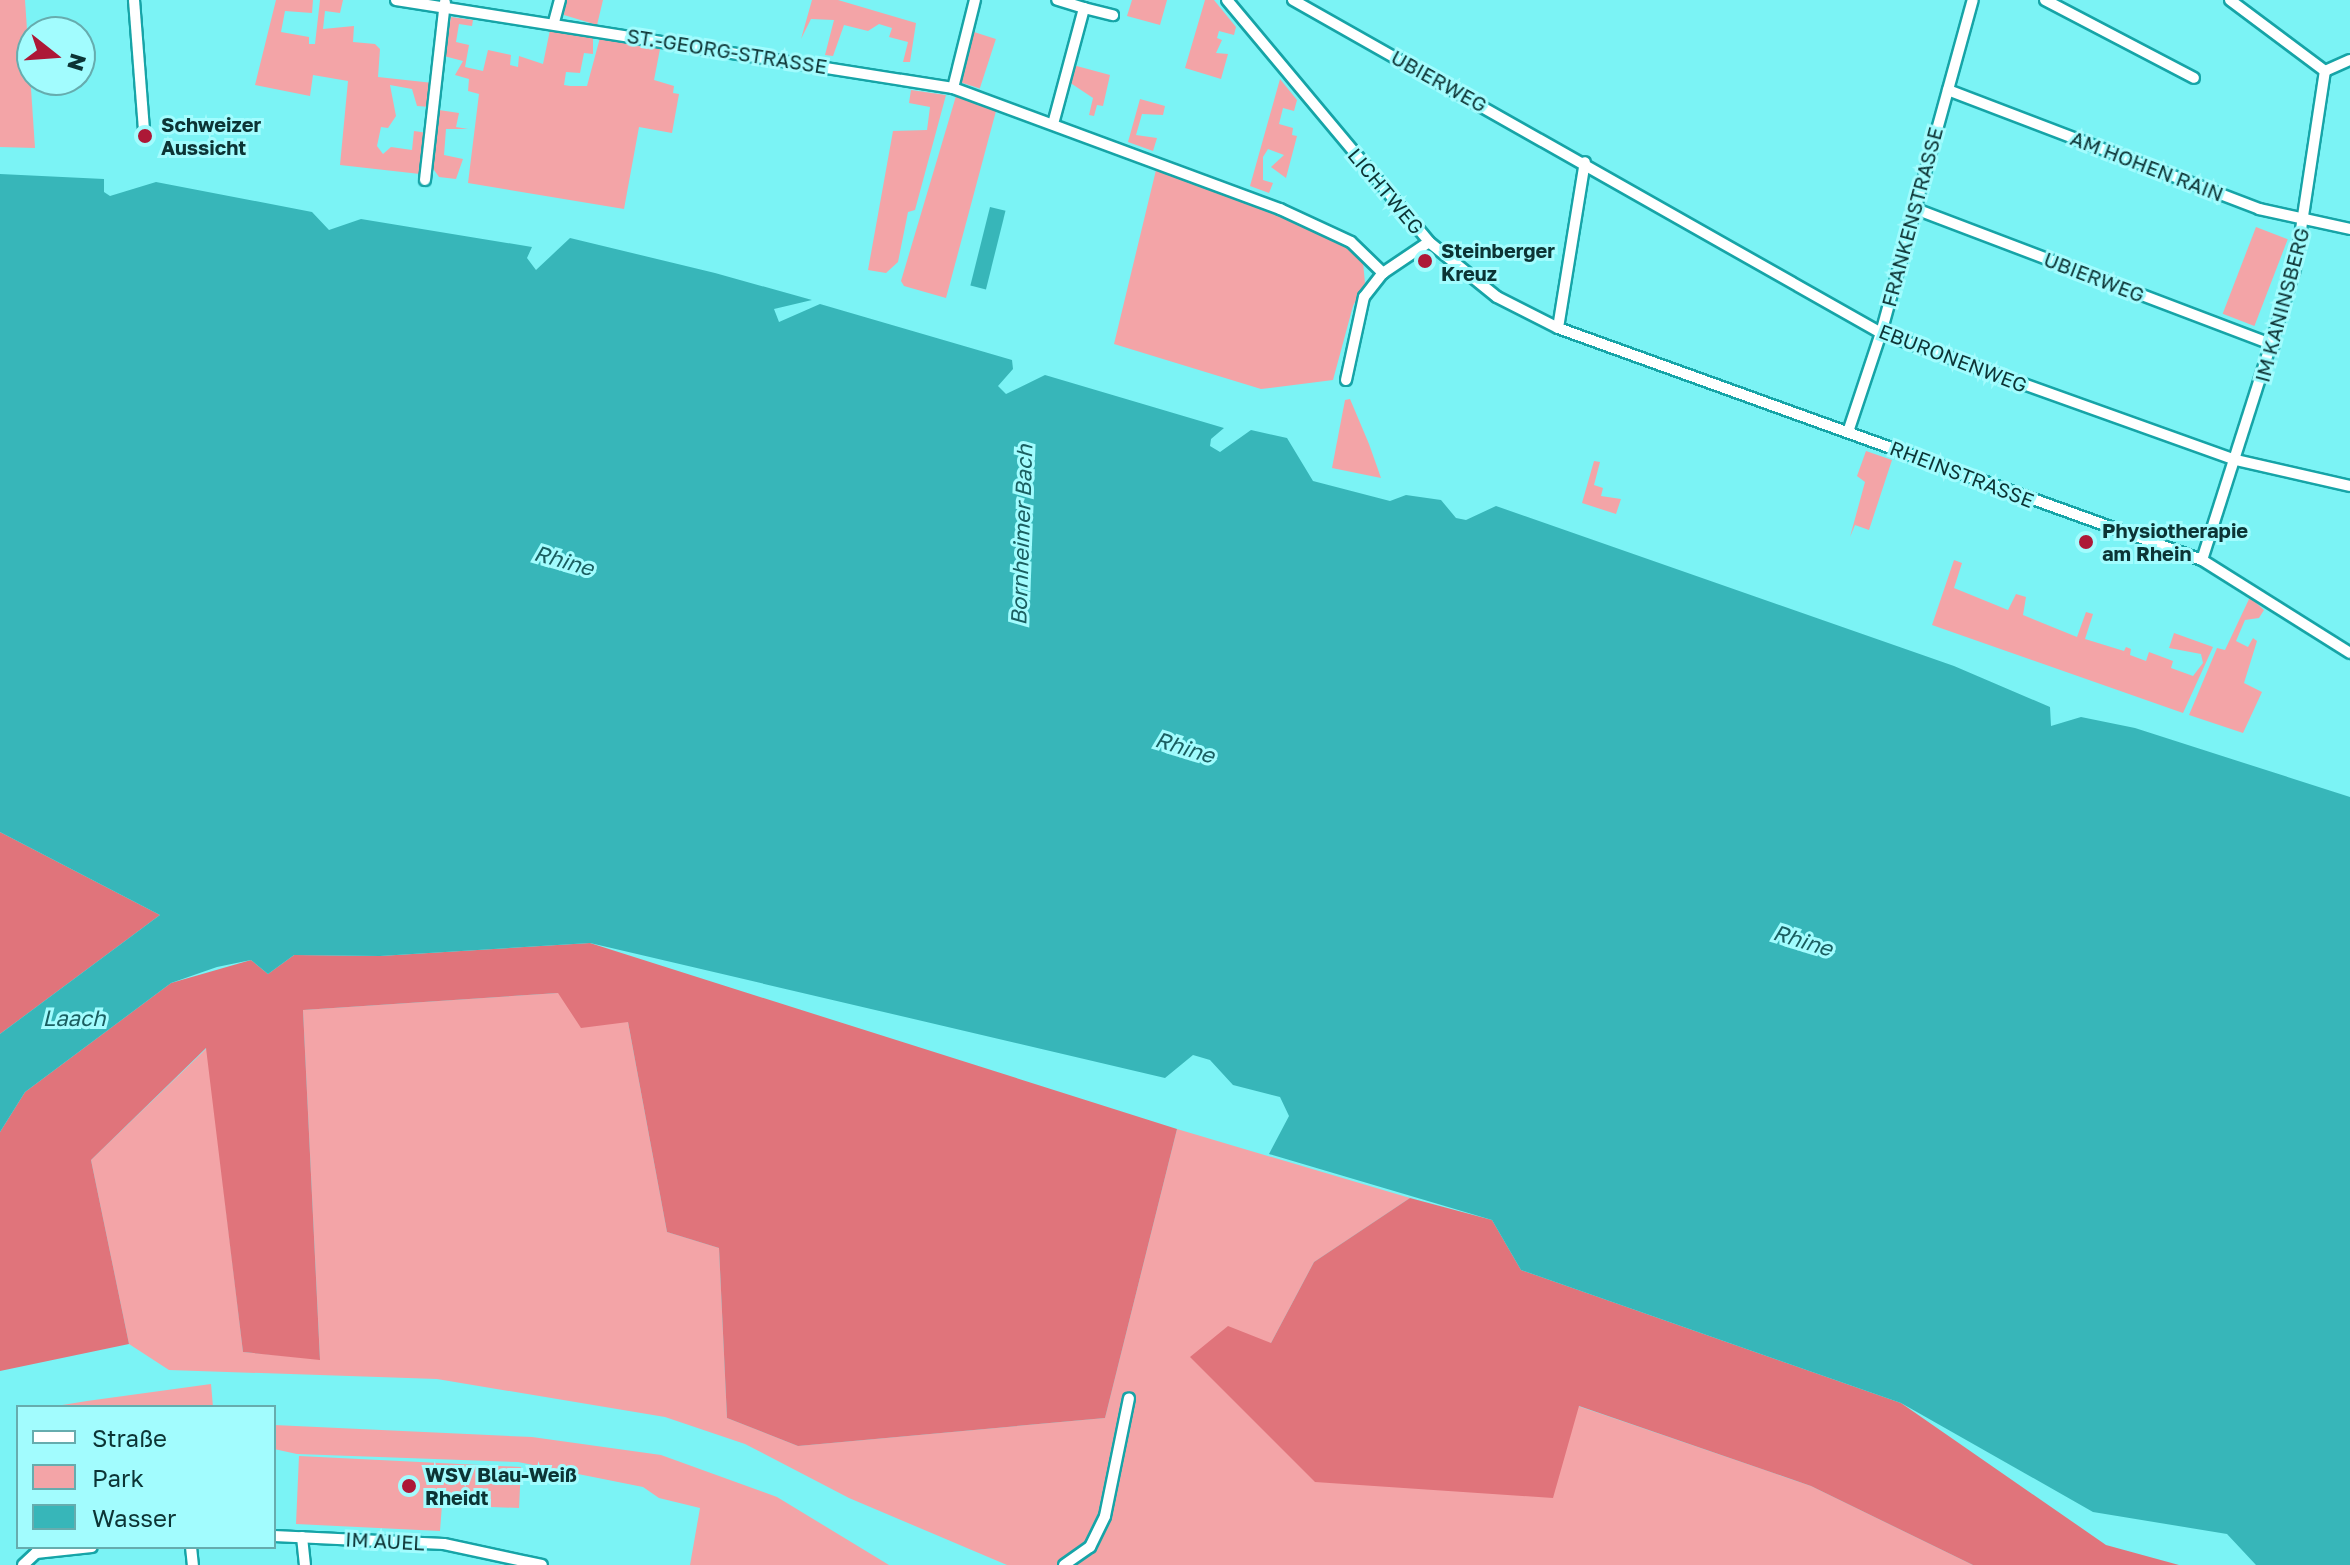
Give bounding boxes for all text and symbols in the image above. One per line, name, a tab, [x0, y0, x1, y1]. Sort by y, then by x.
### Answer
north arrow	[16, 16, 96, 96]
street label: ST.-GEORG-STRASSE	[625, 23, 829, 79]
street label: UBIERWEG	[1387, 45, 1491, 117]
text: N	[62, 51, 93, 75]
place label: Schweizer Aussicht	[161, 112, 261, 159]
street label: FRANKENSTRASSE	[1876, 125, 1948, 309]
street label: AM HOHEN RAIN	[2067, 126, 2227, 206]
marker: Schweizer Aussicht	[136, 127, 154, 145]
street label: LICHTWEG	[1343, 143, 1429, 239]
street label: IM KANINSBERG	[2250, 225, 2314, 385]
place label: Steinberger Kreuz	[1441, 238, 1555, 285]
street label: UBIERWEG	[2040, 247, 2148, 307]
marker: Steinberger Kreuz	[1416, 252, 1434, 270]
street label: EBURONENWEG	[1876, 319, 2030, 397]
street label: RHEINSTRASSE	[1887, 436, 2037, 512]
water label: Bornheimer Bach	[1005, 444, 1037, 626]
place label: Physiotherapie am Rhein	[2102, 518, 2248, 565]
marker: Physiotherapie am Rhein	[2077, 533, 2095, 551]
water label: Rhine	[531, 539, 597, 581]
water label: Rhine	[1152, 726, 1218, 768]
water label: Rhine	[1770, 919, 1836, 961]
water label: Laach	[42, 1005, 106, 1031]
legend	[16, 1405, 276, 1549]
text: Straße	[92, 1423, 167, 1452]
place label: WSV Blau-Weiß Rheidt	[425, 1462, 577, 1509]
text: Park	[92, 1463, 144, 1492]
marker: WSV Blau-Weiß Rheidt	[400, 1477, 418, 1495]
text: Wasser	[92, 1503, 176, 1532]
street label: IM AUEL	[345, 1527, 425, 1555]

